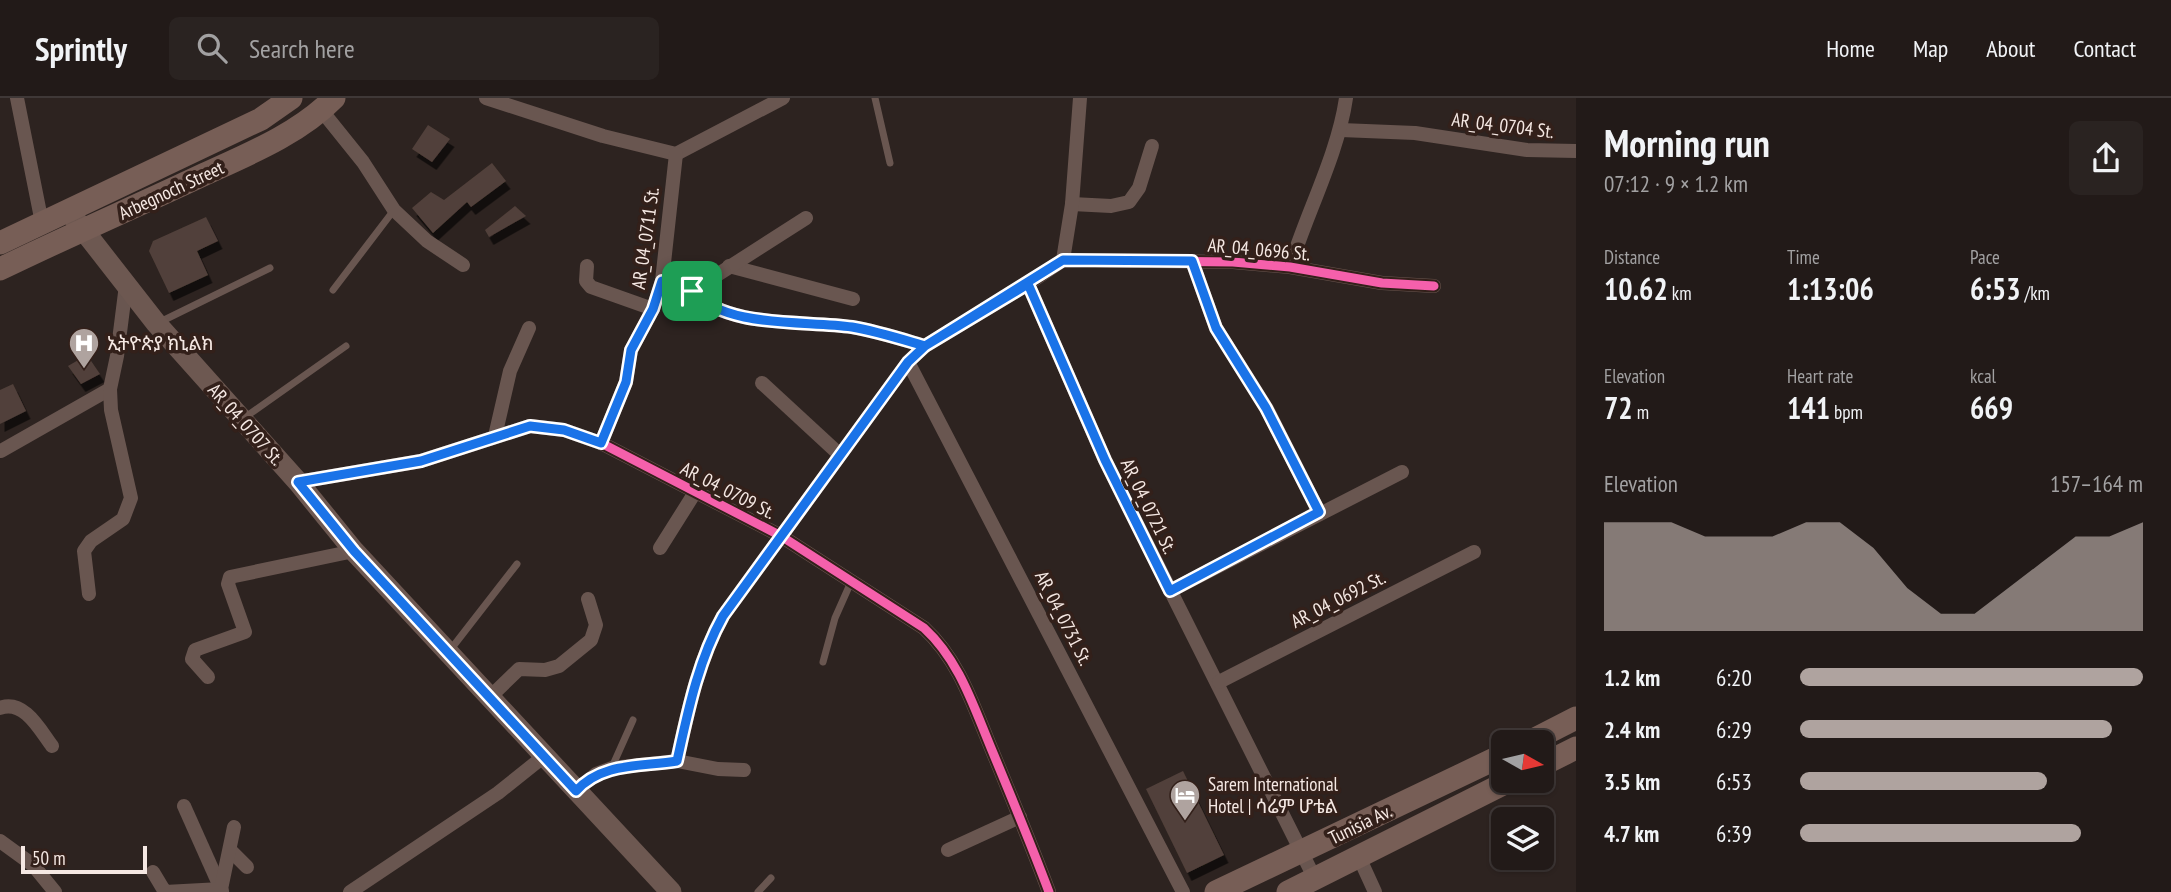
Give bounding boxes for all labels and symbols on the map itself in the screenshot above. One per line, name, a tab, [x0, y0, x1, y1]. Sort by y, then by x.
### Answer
street label: AR_04_0704 St.	[1450, 107, 1556, 143]
street label: Arbegnoch Street	[115, 155, 228, 225]
street label: AR_04_0711 St.	[626, 185, 664, 291]
street label: AR_04_0696 St.	[1207, 233, 1311, 265]
pin	[662, 261, 722, 321]
hospital icon: ኢትዮጵያ ክኒልክ	[67, 326, 101, 370]
place label: ኢትዮጵያ ክኒልክ	[107, 331, 213, 355]
street label: AR_04_0707 St.	[203, 378, 289, 470]
street label: AR_04_0721 St.	[1116, 455, 1182, 557]
street label: AR_04_0709 St.	[677, 456, 779, 524]
street label: AR_04_0692 St.	[1287, 565, 1389, 633]
street label: AR_04_0731 St.	[1030, 567, 1098, 669]
north arrow	[1491, 730, 1554, 793]
place label: Sarem International Hotel | ሳሬም ሆቴል	[1208, 772, 1339, 818]
hotel icon: Sarem International Hotel | ሳሬም ሆቴል	[1168, 778, 1202, 822]
street label: Tunisia Av.	[1324, 798, 1396, 850]
scale bar	[21, 843, 147, 875]

